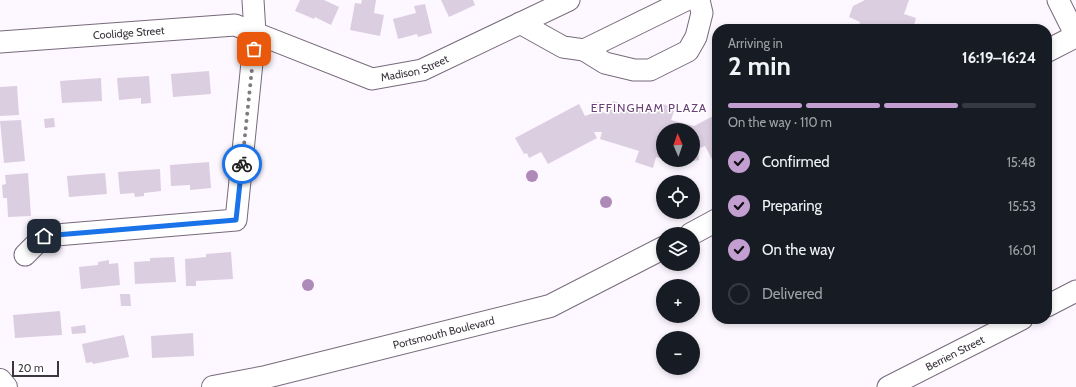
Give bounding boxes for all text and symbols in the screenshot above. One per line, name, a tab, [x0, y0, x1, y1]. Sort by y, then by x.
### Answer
street label: Coolidge Street	[92, 23, 165, 42]
pin	[237, 32, 271, 66]
text: Arriving in	[728, 35, 783, 51]
icon: bag	[243, 38, 265, 60]
text: 16:19–16:24	[962, 49, 1036, 67]
text: 2 min	[728, 50, 791, 82]
street label: Madison Street	[380, 51, 451, 84]
district label: EFFINGHAM PLAZA	[591, 100, 707, 115]
text: On the way · 110 m	[728, 114, 832, 130]
north arrow	[656, 123, 700, 167]
map controls	[656, 123, 700, 375]
courier	[222, 144, 262, 184]
icon: check	[728, 151, 750, 173]
icon: bike	[231, 153, 253, 175]
text: Confirmed	[762, 153, 830, 171]
text: 15:48	[1007, 154, 1036, 170]
button: locate	[656, 175, 700, 219]
icon: check	[728, 195, 750, 217]
text: Preparing	[762, 197, 822, 215]
text: 15:53	[1008, 198, 1036, 214]
pin	[27, 219, 61, 253]
icon: home	[33, 225, 55, 247]
button: layers	[656, 227, 700, 271]
icon: check	[728, 239, 750, 261]
text: On the way	[762, 241, 835, 259]
text: 16:01	[1008, 242, 1036, 258]
button: +	[656, 279, 700, 323]
text: Delivered	[762, 285, 823, 303]
street label: Portsmouth Boulevard	[391, 313, 496, 352]
button: −	[656, 331, 700, 375]
street label: Berrien Street	[923, 332, 987, 374]
scale bar	[12, 359, 59, 378]
text: 20 m	[18, 361, 44, 375]

